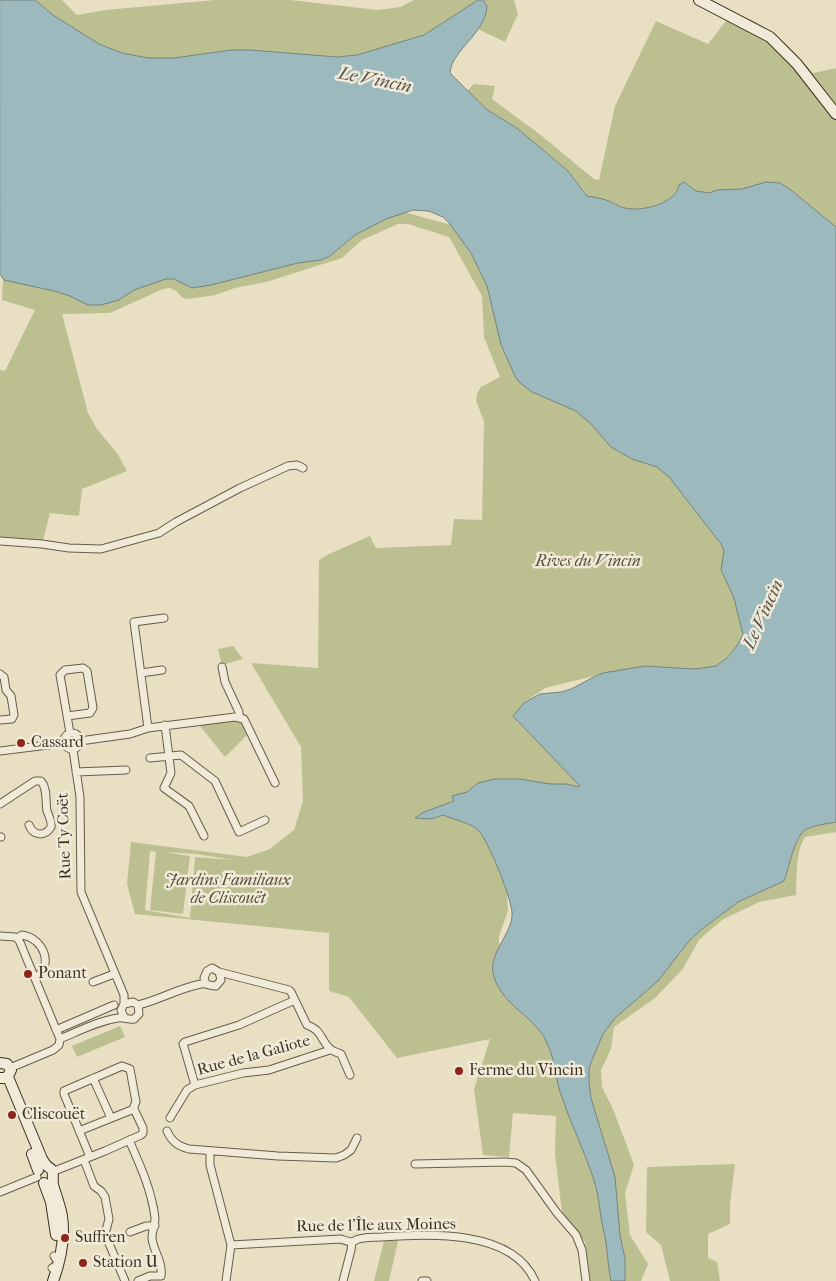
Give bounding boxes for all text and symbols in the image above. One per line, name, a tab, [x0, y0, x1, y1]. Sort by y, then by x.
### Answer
water label: Le Vincin	[337, 63, 413, 99]
park label: Rives du Vincin	[535, 552, 641, 572]
water label: Le Vincin	[739, 577, 789, 653]
place label: Cassard	[31, 733, 84, 753]
marker: Cassard	[15, 737, 27, 749]
street label: Rue Ty Coët	[54, 792, 76, 880]
park label: Jardins Familiaux de Cliscouët	[165, 871, 291, 909]
place label: Ponant	[38, 964, 87, 984]
marker: Ponant	[22, 968, 34, 980]
street label: Rue de la Galiote	[195, 1032, 313, 1080]
place label: Ferme du Vincin	[469, 1061, 583, 1081]
marker: Ferme du Vincin	[453, 1065, 465, 1077]
place label: Cliscouët	[22, 1105, 85, 1125]
marker: Cliscouët	[6, 1109, 18, 1121]
street label: Rue de l'Île aux Moines	[296, 1215, 456, 1237]
place label: Suffren	[75, 1228, 126, 1248]
marker: Suffren	[59, 1232, 71, 1244]
place label: Station U	[93, 1253, 158, 1273]
marker: Station U	[77, 1257, 89, 1269]

